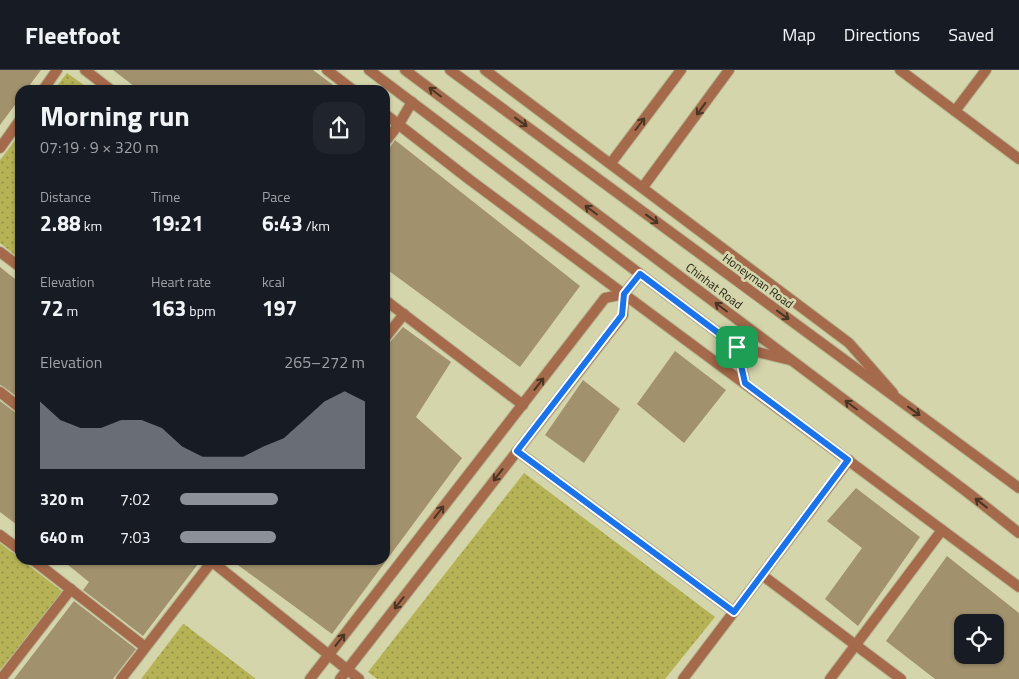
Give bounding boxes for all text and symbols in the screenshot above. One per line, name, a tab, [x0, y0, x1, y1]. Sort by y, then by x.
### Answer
text: Fleetfoot	[25, 17, 120, 53]
text: Map	[782, 21, 816, 48]
text: Directions	[844, 21, 920, 48]
text: Saved	[948, 21, 994, 48]
one-way arrow	[428, 87, 442, 97]
text: Morning run	[40, 94, 190, 137]
button: share	[313, 102, 365, 154]
one-way arrow	[695, 102, 706, 115]
one-way arrow	[514, 117, 527, 128]
one-way arrow	[635, 117, 645, 131]
text: 07:19 · 9 × 320 m	[40, 135, 159, 159]
text: Distance	[40, 186, 91, 207]
text: Time	[151, 186, 180, 207]
text: Pace	[262, 186, 290, 207]
one-way arrow	[585, 204, 598, 215]
text: 2.88	[40, 207, 81, 239]
text: 19:21	[151, 207, 203, 239]
text: 6:43	[262, 207, 303, 239]
one-way arrow	[645, 213, 658, 224]
text: km	[81, 215, 102, 236]
text: /km	[303, 215, 330, 236]
street label: Honeyman Road	[719, 248, 798, 313]
street label: Chinhat Road	[682, 258, 747, 313]
text: Elevation	[40, 271, 94, 292]
text: Heart rate	[151, 271, 211, 292]
text: kcal	[262, 271, 285, 292]
text: 72	[40, 292, 64, 324]
text: 163	[151, 292, 186, 324]
text: 197	[262, 292, 297, 324]
text: m	[64, 300, 78, 321]
text: bpm	[186, 300, 216, 321]
one-way arrow	[715, 302, 728, 313]
one-way arrow	[776, 310, 790, 320]
pin	[716, 326, 758, 368]
icon: arrive	[723, 333, 751, 361]
text: Elevation	[40, 350, 102, 374]
text: 265–272 m	[284, 350, 365, 374]
one-way arrow	[534, 377, 544, 391]
one-way arrow	[844, 400, 858, 410]
one-way arrow	[907, 406, 921, 416]
one-way arrow	[493, 468, 504, 481]
text: 320 m	[40, 487, 84, 511]
text: 7:02	[120, 487, 150, 511]
one-way arrow	[974, 498, 988, 508]
one-way arrow	[434, 506, 445, 519]
text: 640 m	[40, 525, 84, 549]
text: 7:03	[120, 525, 150, 549]
one-way arrow	[393, 597, 404, 610]
map controls	[954, 614, 1004, 664]
button: locate	[954, 614, 1004, 664]
one-way arrow	[334, 634, 345, 647]

